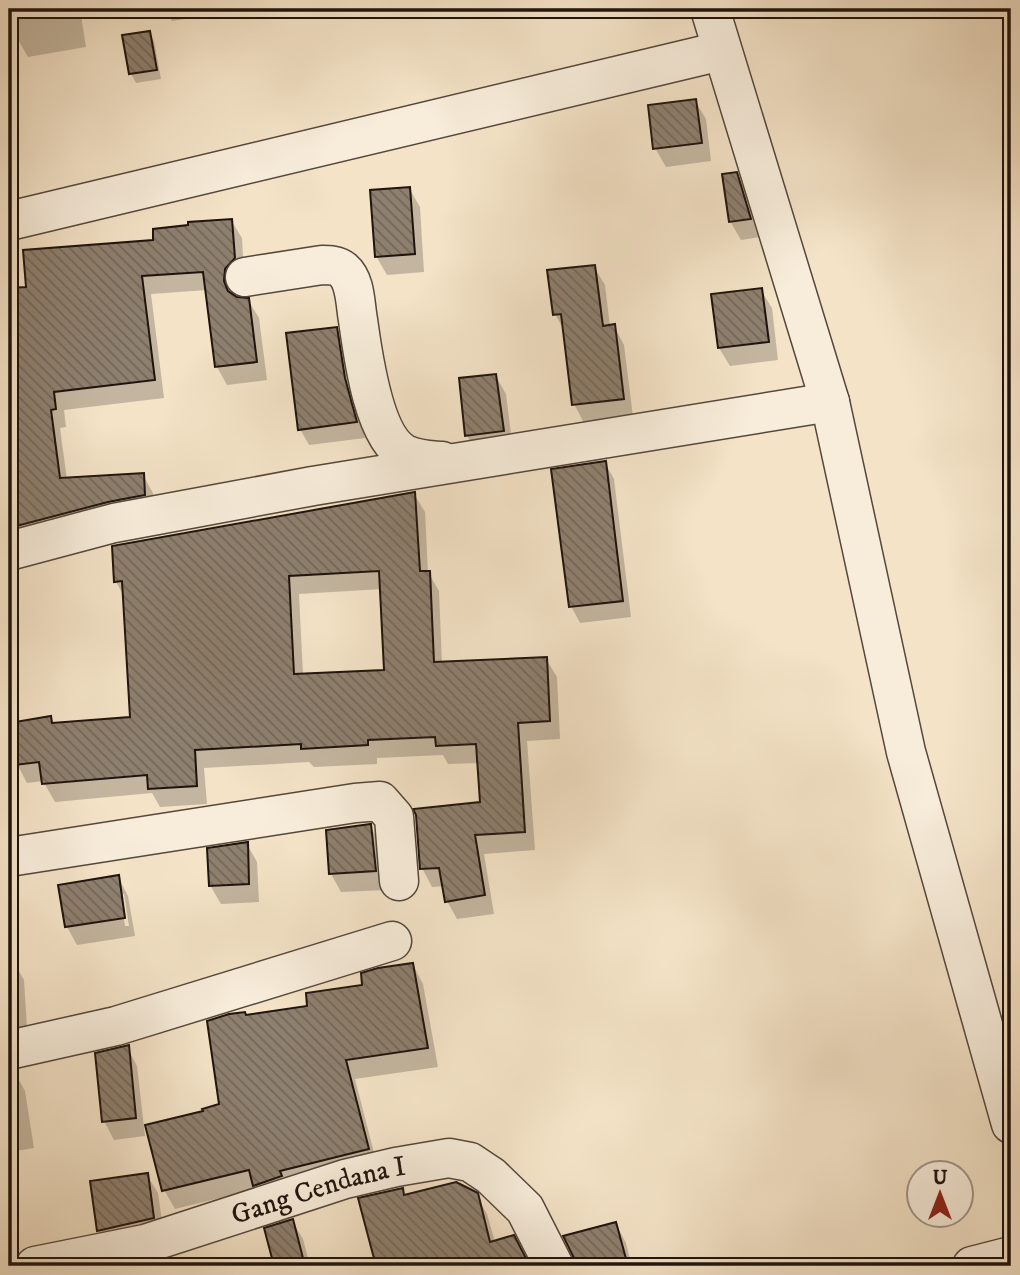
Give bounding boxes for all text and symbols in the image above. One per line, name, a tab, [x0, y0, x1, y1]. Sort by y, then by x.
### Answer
street label: Gang Cendana I	[227, 1148, 408, 1232]
north arrow	[904, 1160, 974, 1230]
text: U	[933, 1167, 948, 1190]

